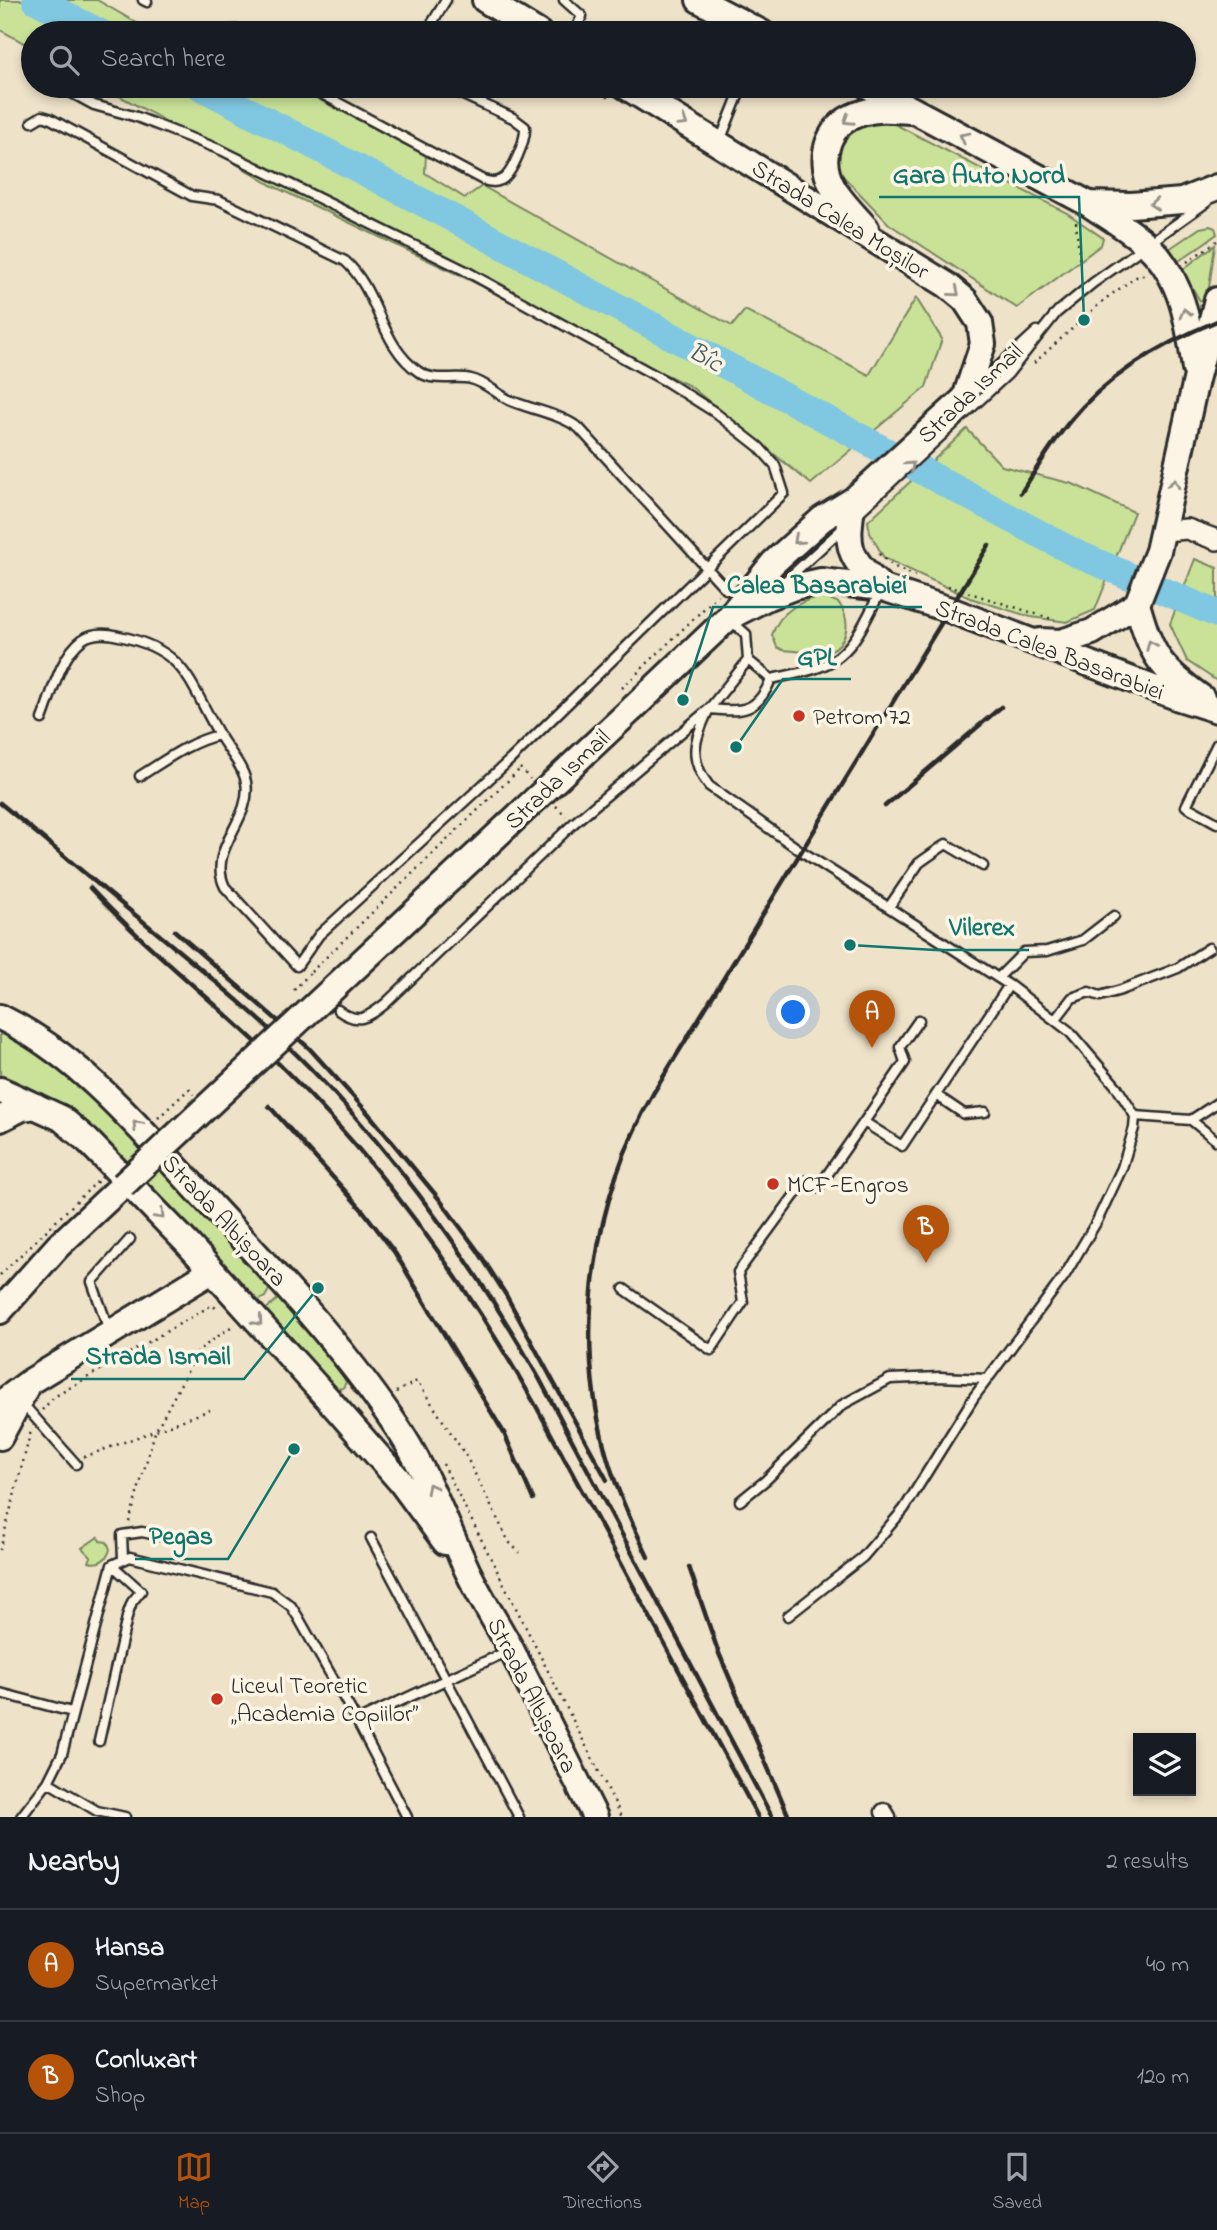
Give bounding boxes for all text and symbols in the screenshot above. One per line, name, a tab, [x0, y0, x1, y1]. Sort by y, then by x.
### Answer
search box	[21, 21, 1196, 98]
icon: search	[45, 41, 83, 79]
text: Search here	[101, 41, 226, 79]
one-way arrow	[843, 111, 856, 124]
one-way arrow	[675, 113, 688, 126]
one-way arrow	[958, 132, 971, 146]
callout: Gara Auto Nord	[879, 150, 1079, 197]
street label: Strada Calea Moșilor	[744, 152, 936, 290]
text: Gara Auto Nord	[893, 158, 1066, 196]
one-way arrow	[1148, 196, 1159, 211]
one-way arrow	[947, 284, 960, 296]
one-way arrow	[1179, 307, 1193, 319]
water label: Bîc	[681, 334, 730, 384]
street label: Strada Ismail	[911, 336, 1033, 453]
one-way arrow	[902, 462, 915, 475]
one-way arrow	[1166, 478, 1181, 490]
one-way arrow	[793, 532, 806, 544]
callout: Calea Basarabiei	[713, 560, 922, 607]
text: Calea Basarabiei	[727, 568, 907, 606]
street label: Strada Calea Basarabiei	[929, 591, 1169, 711]
callout: GPL	[783, 632, 851, 679]
text: GPL	[797, 640, 838, 678]
one-way arrow	[1145, 640, 1159, 653]
place label: Petrom 72	[813, 701, 911, 736]
marker: Petrom 72	[791, 708, 807, 724]
street label: Strada Ismail	[498, 722, 620, 839]
callout: Vilerex	[935, 903, 1029, 950]
text: Vilerex	[948, 910, 1015, 948]
pin: A	[849, 990, 895, 1048]
your location	[776, 995, 810, 1029]
one-way arrow	[133, 1120, 145, 1133]
street label: Strada Albișoara	[152, 1148, 294, 1296]
place label: MCF-Engros	[787, 1169, 909, 1204]
marker: MCF-Engros	[765, 1176, 781, 1192]
pin: B	[903, 1205, 949, 1263]
one-way arrow	[151, 1207, 164, 1220]
one-way arrow	[250, 1313, 262, 1326]
callout: Strada Ismail	[71, 1332, 244, 1379]
text: Strada Ismail	[85, 1339, 231, 1377]
one-way arrow	[426, 1483, 440, 1495]
callout: Pegas	[135, 1512, 228, 1559]
text: Pegas	[149, 1519, 213, 1558]
street label: Strada Albișoara	[477, 1612, 585, 1780]
place label: Liceul Teoretic „Academia Copiilor”	[231, 1670, 418, 1733]
marker: Liceul Teoretic „Academia Copiilor”	[209, 1691, 225, 1707]
map controls	[1133, 1733, 1196, 1796]
button: layers	[1133, 1733, 1196, 1796]
text: Nearby	[28, 1841, 120, 1885]
text: 2 results	[1106, 1846, 1189, 1879]
text: Hansa	[95, 1930, 164, 1968]
text: A	[44, 1949, 58, 1982]
text: 40 m	[1146, 1949, 1189, 1982]
text: Supermarket	[95, 1968, 218, 2001]
text: Conluxart	[95, 2042, 197, 2080]
text: B	[43, 2061, 59, 2094]
text: 120 m	[1137, 2061, 1189, 2094]
text: Shop	[95, 2080, 145, 2113]
tab: Map	[175, 2148, 213, 2217]
tab: Directions	[563, 2148, 642, 2217]
tab: Saved	[992, 2148, 1042, 2217]

